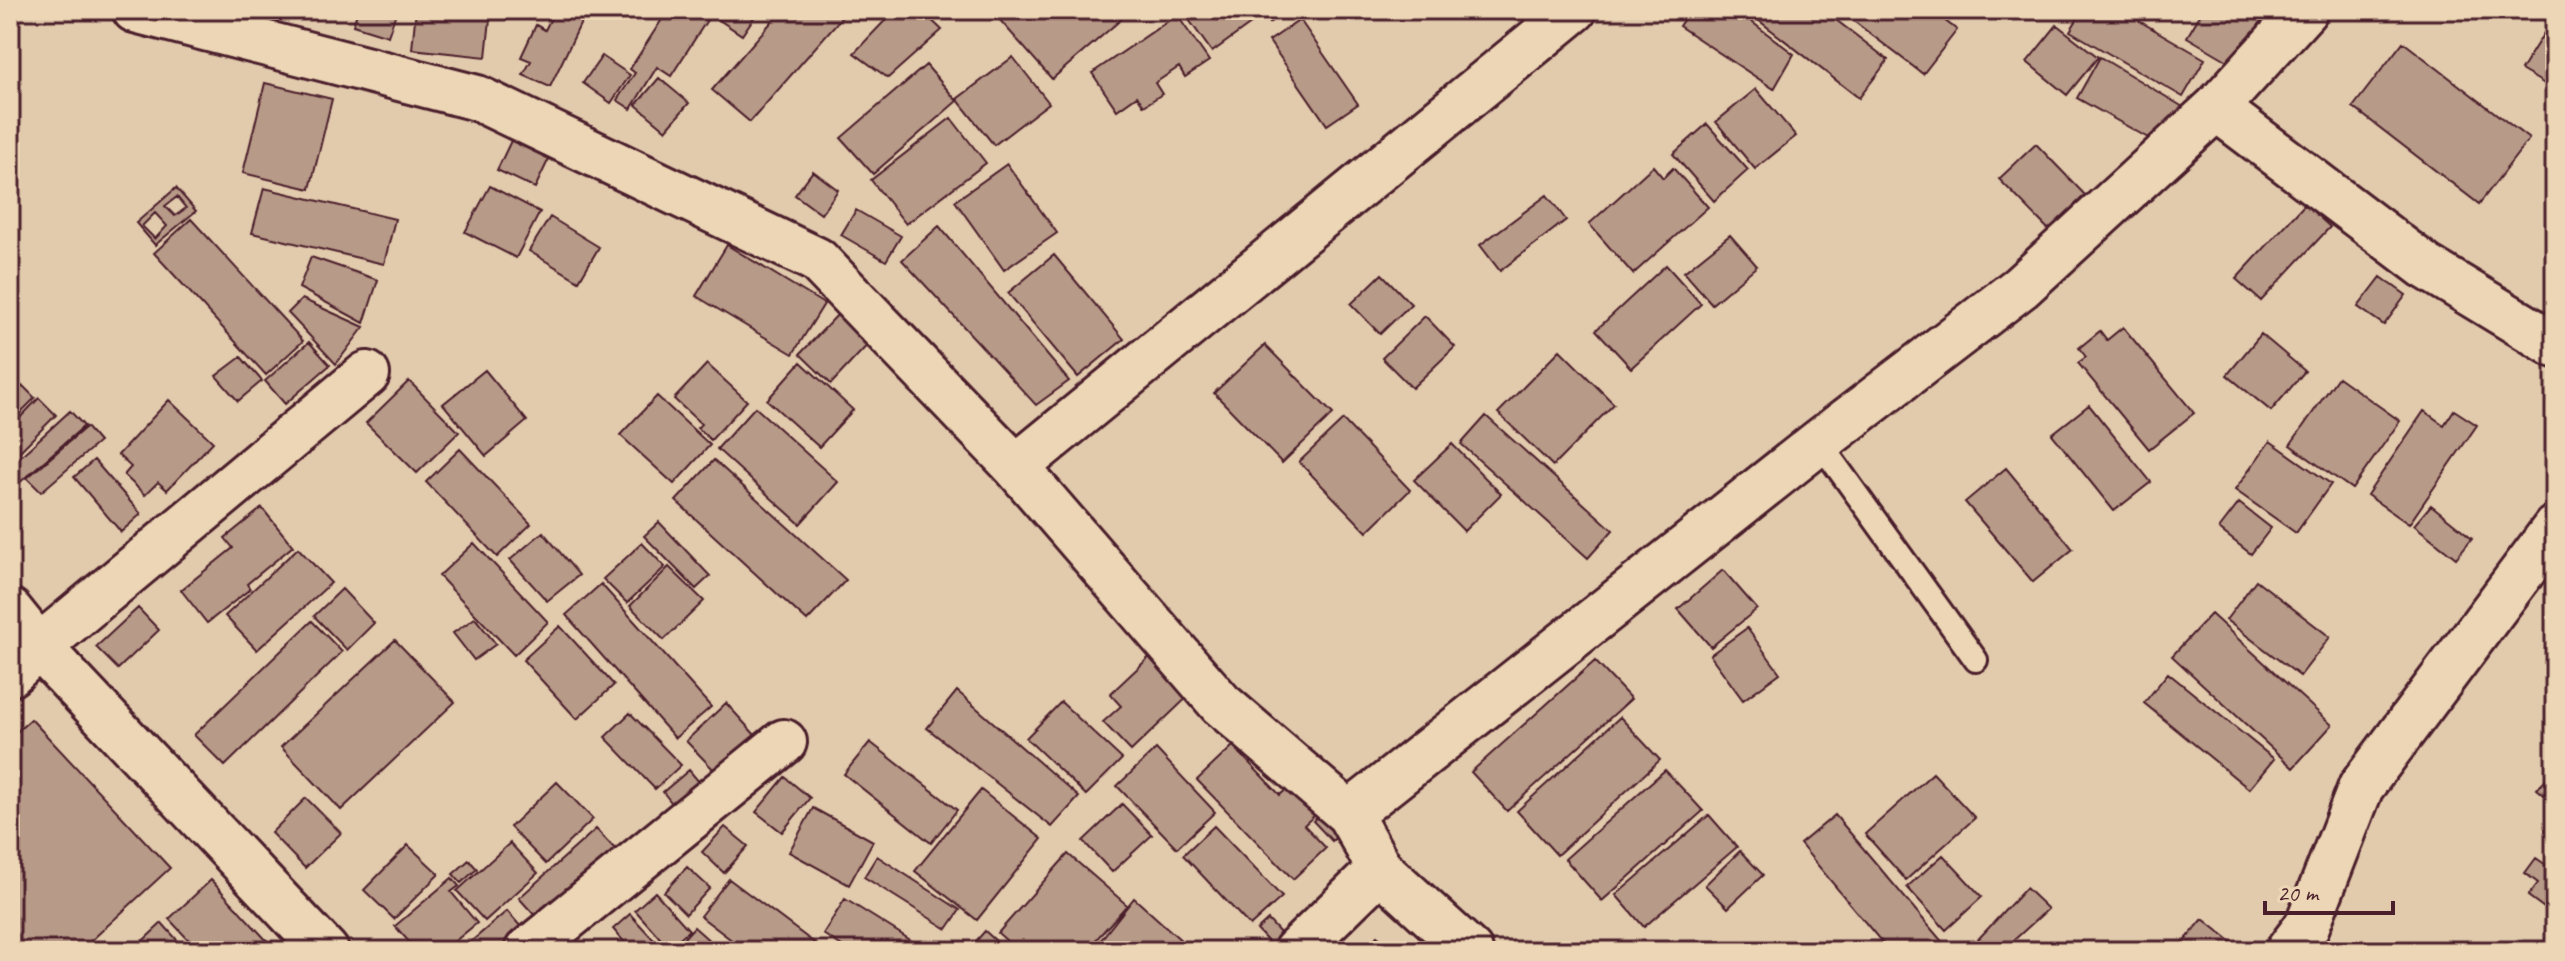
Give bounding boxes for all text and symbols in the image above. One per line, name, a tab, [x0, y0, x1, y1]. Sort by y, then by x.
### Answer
scale bar	[2265, 865, 2393, 915]
text: 20 m	[2277, 878, 2320, 908]

